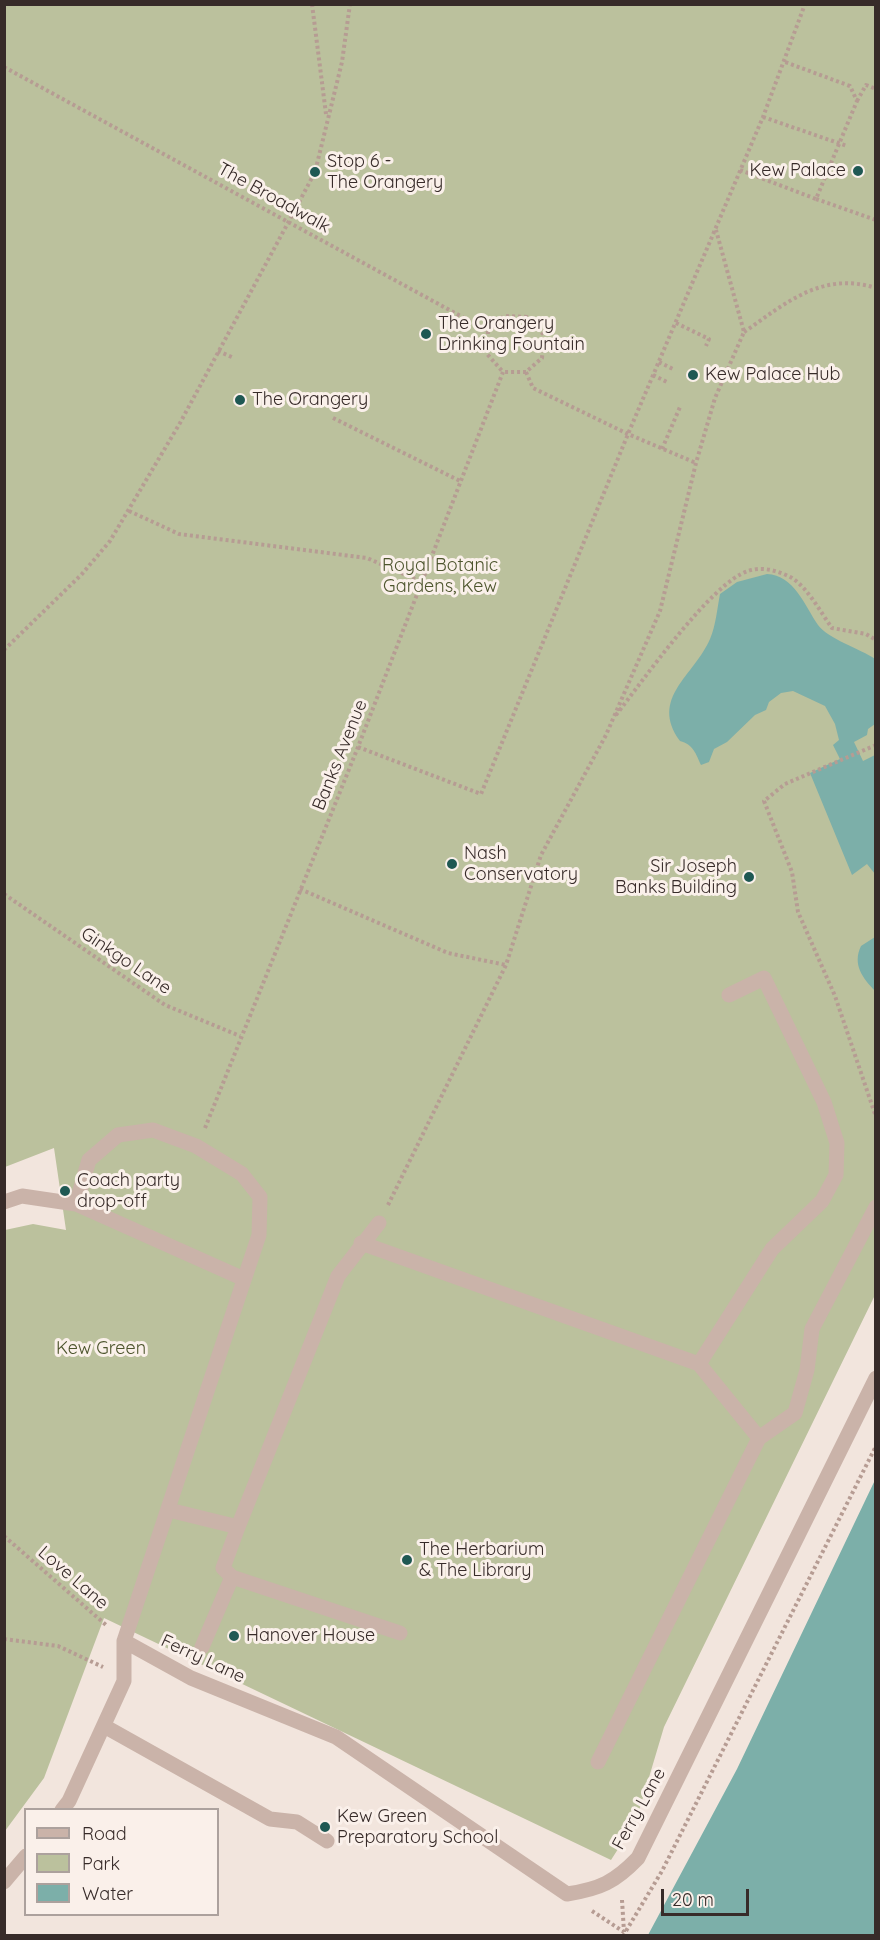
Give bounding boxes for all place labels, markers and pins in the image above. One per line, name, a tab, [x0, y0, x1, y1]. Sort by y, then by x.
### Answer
place label: Stop 6 - The Orangery	[327, 151, 443, 194]
place label: Kew Palace	[750, 160, 846, 182]
marker: Kew Palace	[851, 164, 865, 178]
marker: Stop 6 - The Orangery	[308, 165, 322, 179]
place label: The Orangery Drinking Fountain	[438, 313, 585, 356]
marker: The Orangery Drinking Fountain	[419, 327, 433, 341]
place label: Kew Palace Hub	[705, 364, 841, 386]
marker: Kew Palace Hub	[686, 368, 700, 382]
place label: The Orangery	[252, 389, 368, 411]
marker: The Orangery	[233, 393, 247, 407]
place label: Nash Conservatory	[464, 843, 578, 886]
place label: Sir Joseph Banks Building	[615, 856, 737, 898]
marker: Nash Conservatory	[445, 857, 459, 871]
marker: Sir Joseph Banks Building	[742, 870, 756, 884]
place label: Coach party drop-off	[77, 1170, 180, 1212]
marker: Coach party drop-off	[58, 1184, 72, 1198]
place label: The Herbarium & The Library	[419, 1539, 544, 1582]
marker: The Herbarium & The Library	[400, 1553, 414, 1567]
place label: Hanover House	[246, 1625, 375, 1647]
marker: Hanover House	[227, 1629, 241, 1643]
place label: Kew Green Preparatory School	[337, 1806, 498, 1848]
marker: Kew Green Preparatory School	[318, 1820, 332, 1834]

